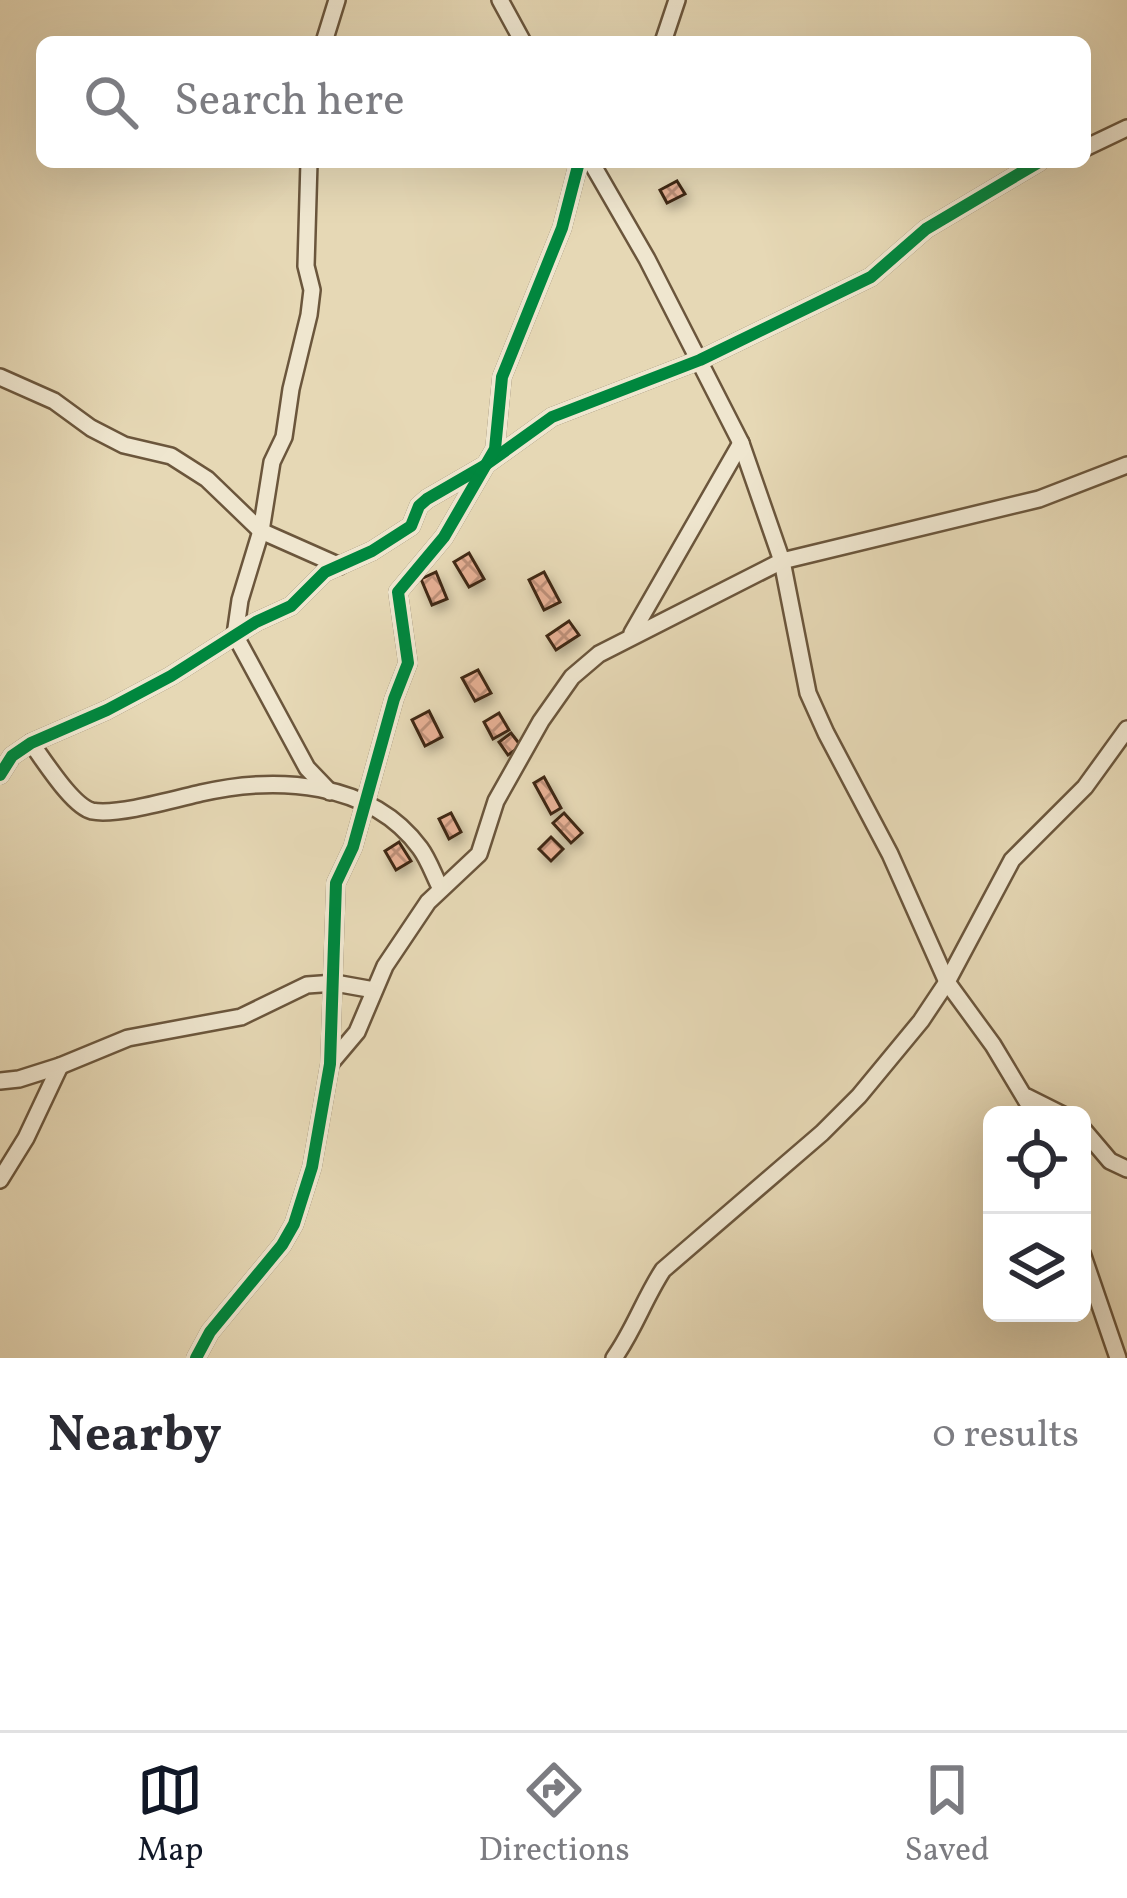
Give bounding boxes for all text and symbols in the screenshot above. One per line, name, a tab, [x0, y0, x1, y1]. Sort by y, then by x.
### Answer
search box	[36, 36, 1091, 168]
icon: search	[78, 69, 144, 135]
text: Search here	[174, 71, 405, 134]
map controls	[983, 1106, 1091, 1322]
button: locate	[983, 1106, 1091, 1214]
button: layers	[983, 1214, 1091, 1322]
text: Nearby	[48, 1401, 222, 1472]
text: 0 results	[932, 1409, 1079, 1463]
tab: Map	[137, 1757, 204, 1875]
tab: Directions	[478, 1757, 630, 1875]
tab: Saved	[905, 1757, 990, 1875]

